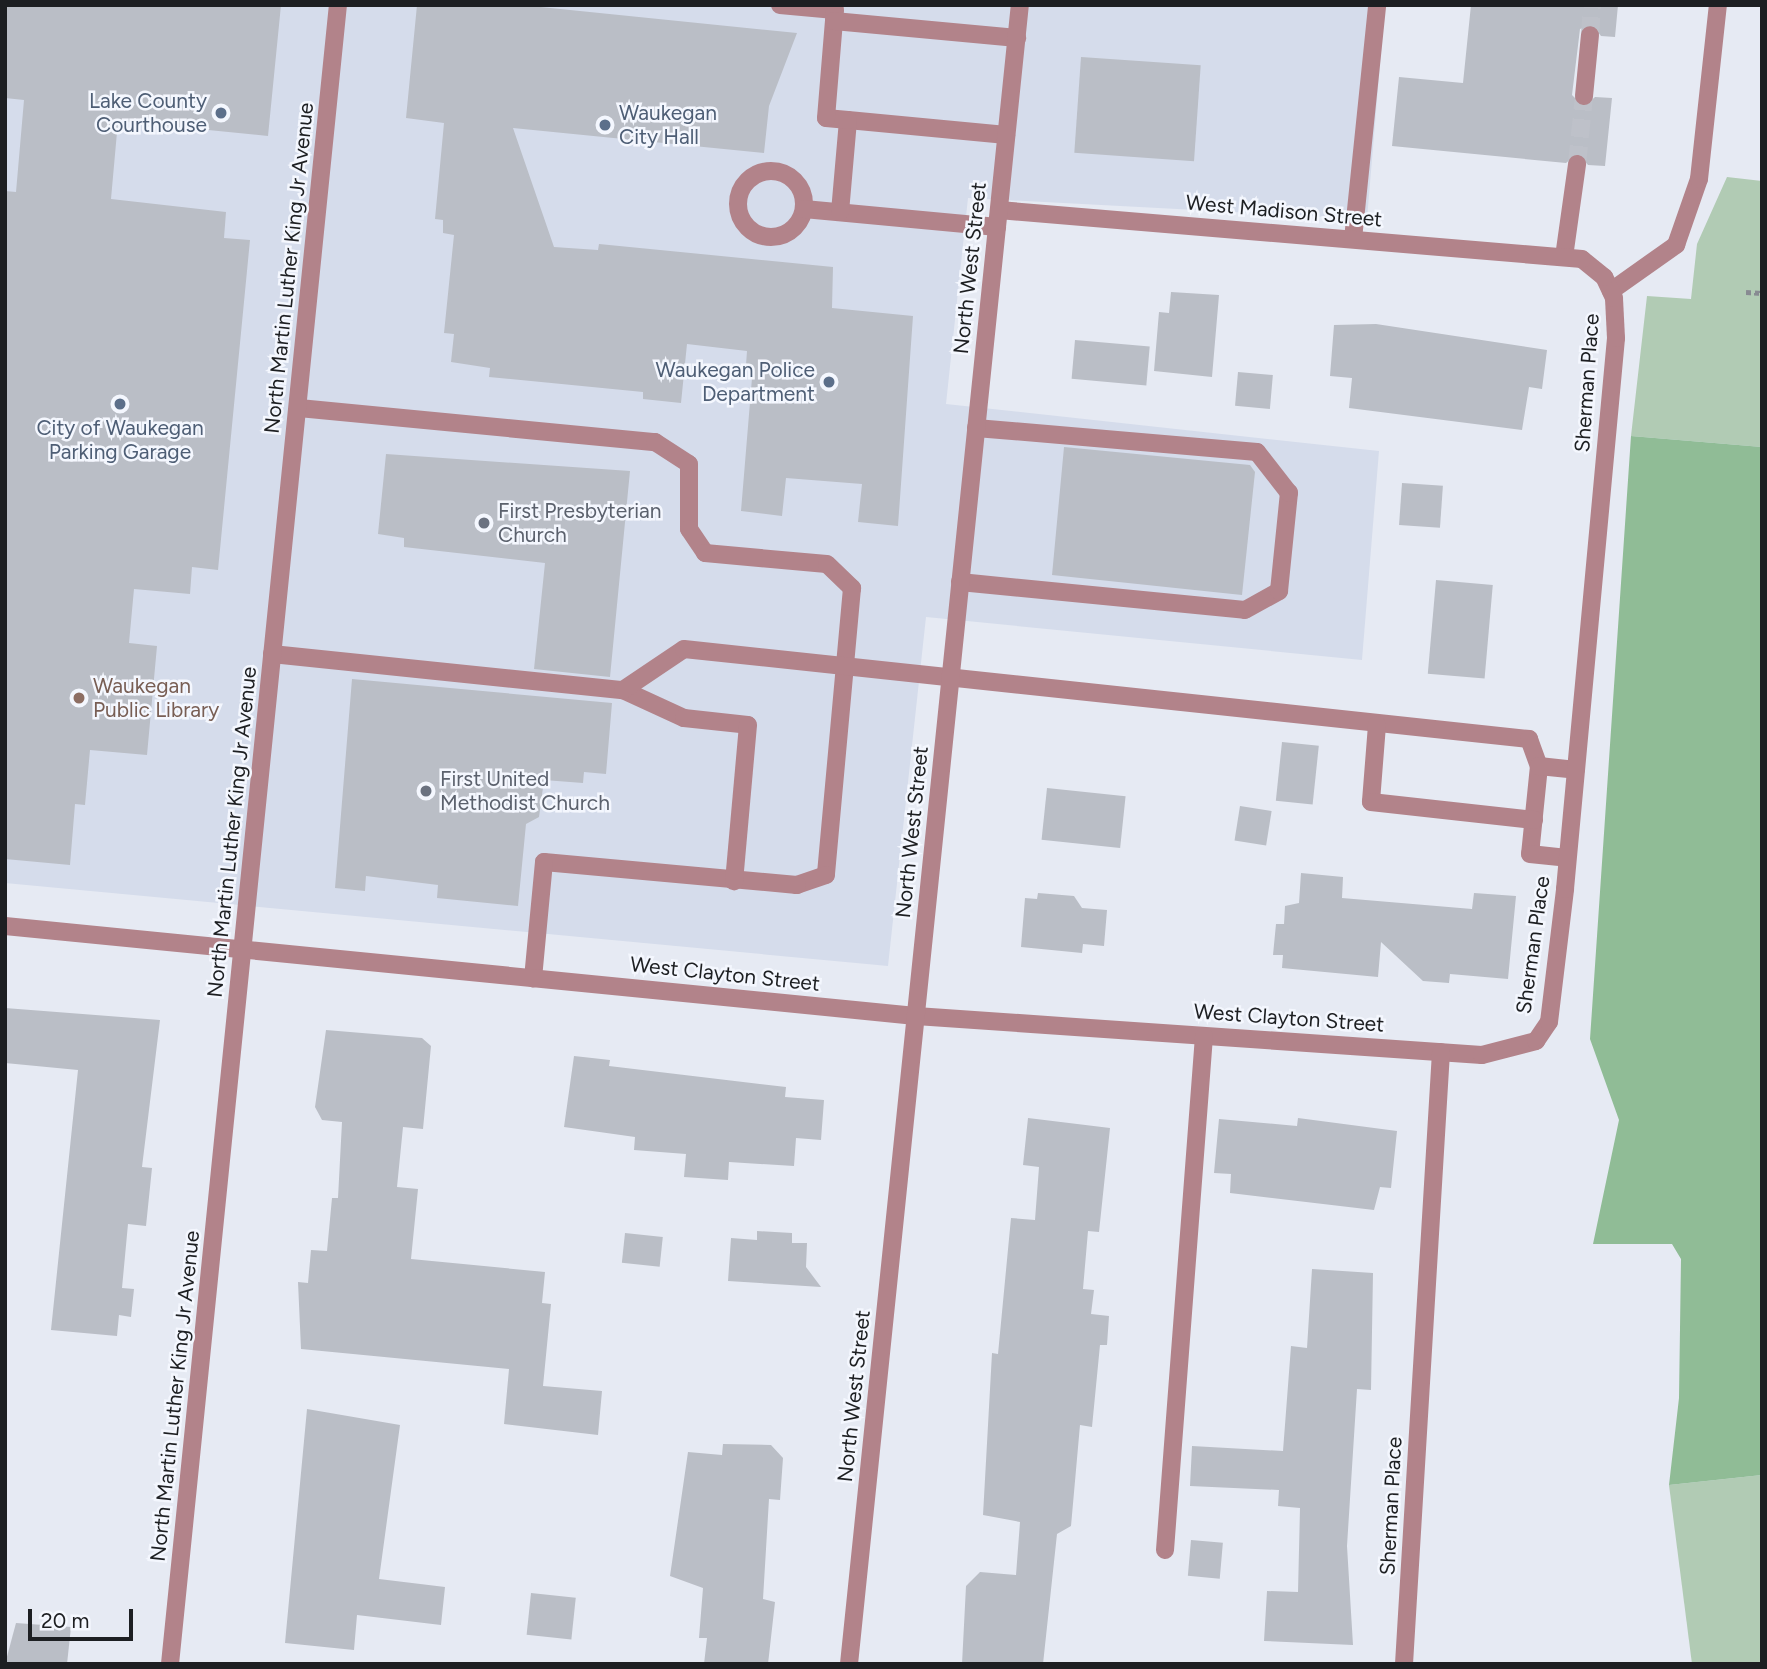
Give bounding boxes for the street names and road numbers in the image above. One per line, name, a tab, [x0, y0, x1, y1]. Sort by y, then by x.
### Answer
street label: North Martin Luther King Jr Avenue	[259, 101, 319, 435]
street label: North West Street	[948, 181, 992, 355]
street label: West Madison Street	[1185, 190, 1383, 232]
street label: Sherman Place	[1570, 313, 1604, 453]
street label: North Martin Luther King Jr Avenue	[202, 665, 262, 999]
street label: North West Street	[890, 745, 934, 919]
street label: Sherman Place	[1511, 874, 1555, 1016]
street label: West Clayton Street	[629, 951, 821, 997]
street label: West Clayton Street	[1193, 999, 1385, 1037]
street label: North Martin Luther King Jr Avenue	[145, 1229, 205, 1563]
street label: North West Street	[832, 1309, 876, 1483]
street label: Sherman Place	[1375, 1436, 1407, 1576]

